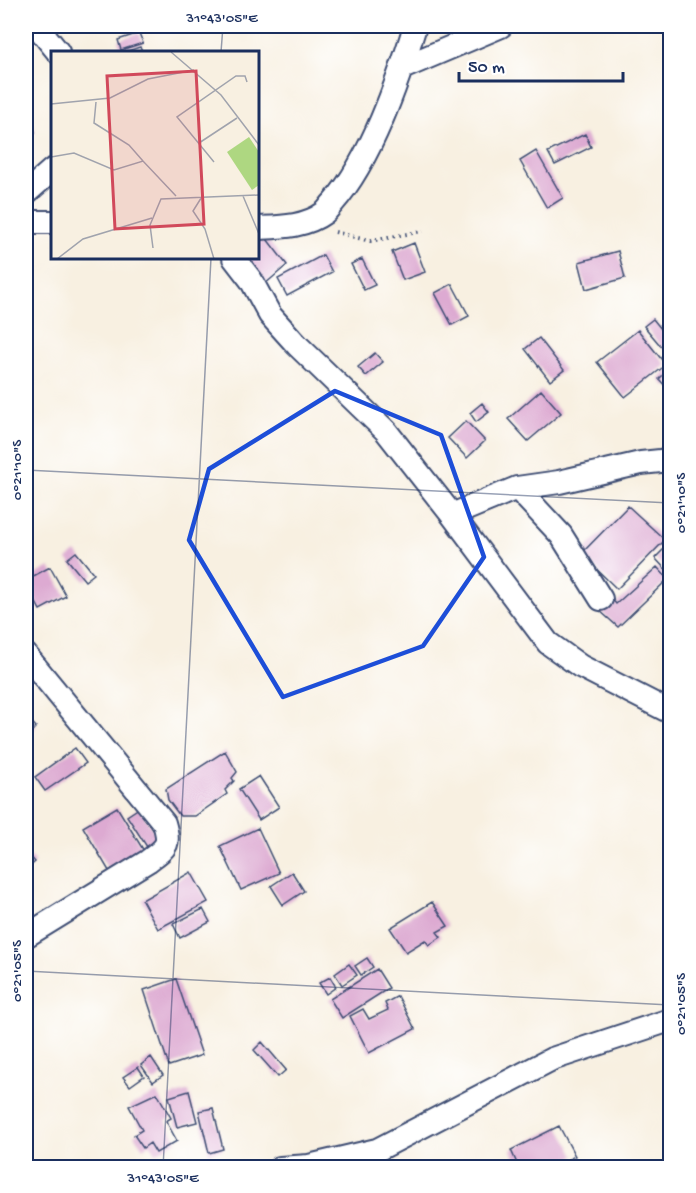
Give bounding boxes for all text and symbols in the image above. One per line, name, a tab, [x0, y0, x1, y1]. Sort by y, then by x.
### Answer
text: 31°43'05"E	[185, 10, 258, 28]
scale bar	[459, 45, 622, 83]
inset map	[51, 51, 260, 260]
text: 50 m	[468, 58, 505, 79]
text: 0°21'10"S	[9, 440, 27, 500]
text: 0°21'10"S	[673, 473, 691, 533]
text: 0°21'05"S	[9, 940, 27, 1002]
text: 0°21'05"S	[673, 973, 691, 1035]
text: 31°43'05"E	[126, 1170, 199, 1188]

